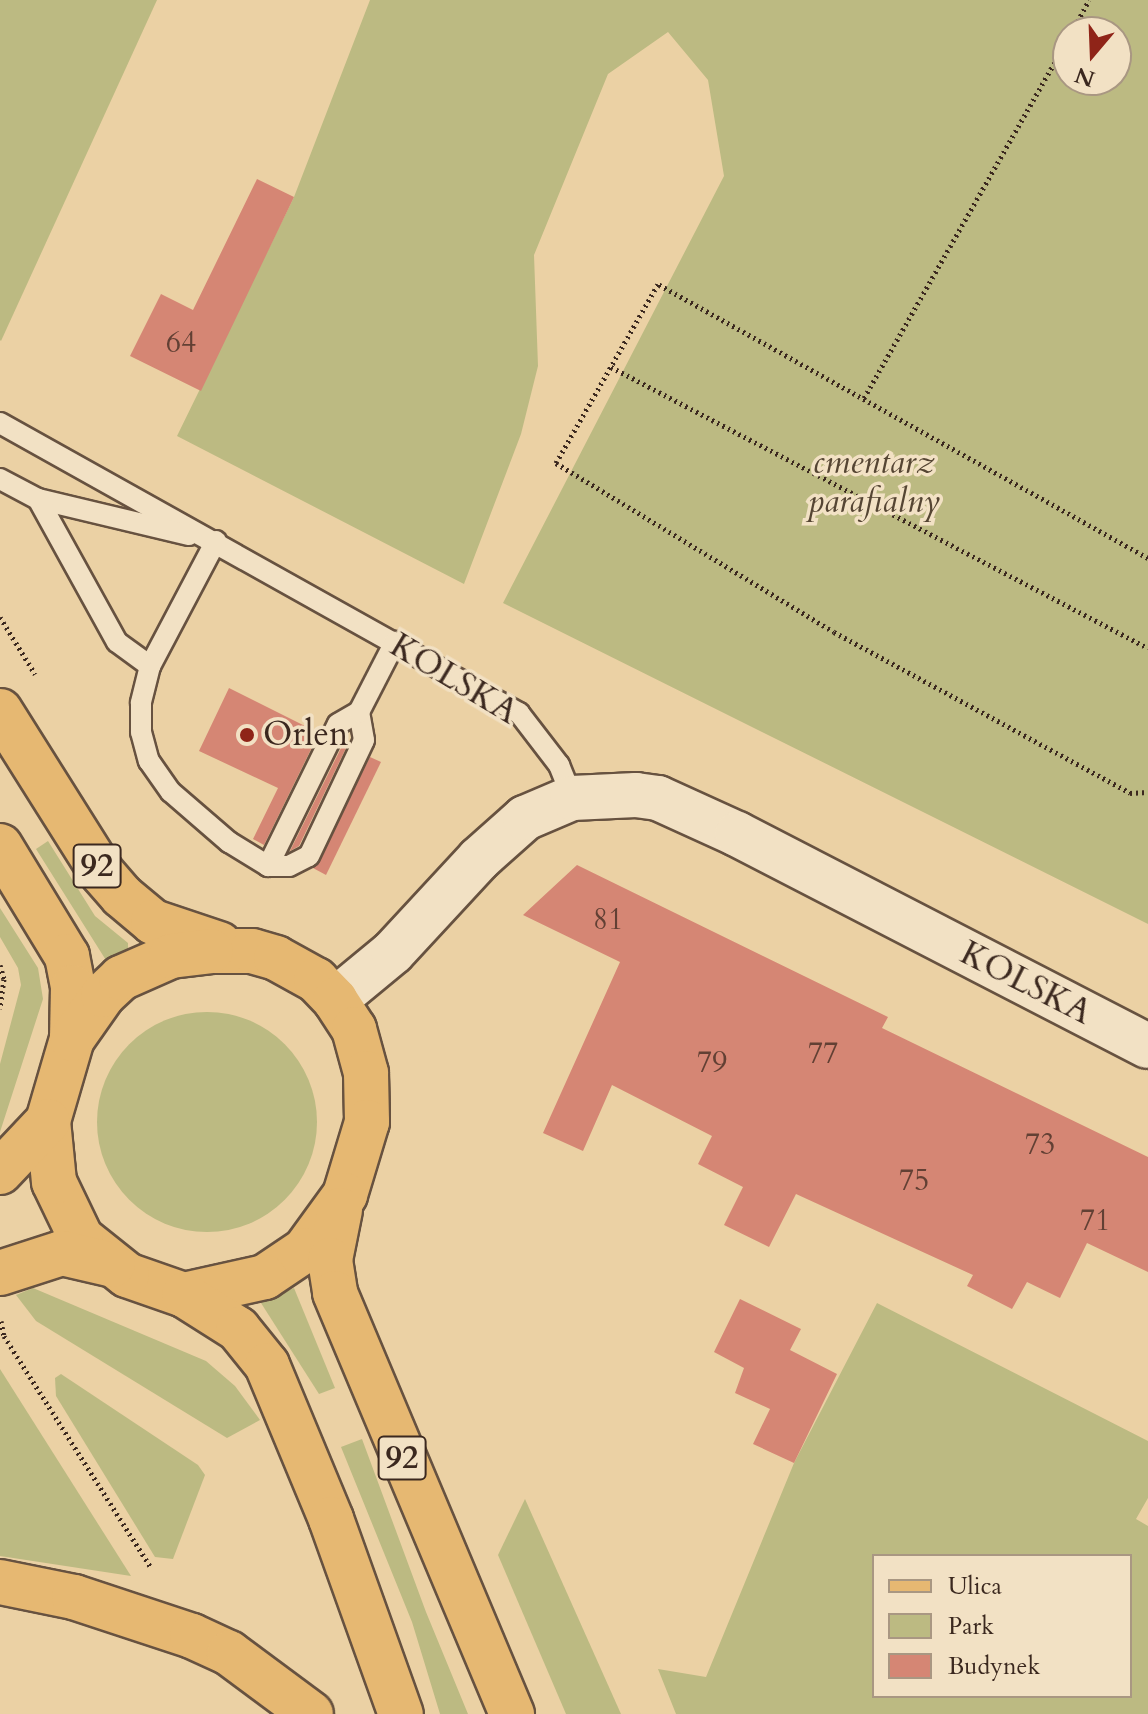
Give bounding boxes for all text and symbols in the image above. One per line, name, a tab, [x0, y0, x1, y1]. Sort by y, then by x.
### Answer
north arrow	[1052, 16, 1132, 96]
text: N	[1071, 60, 1099, 94]
house number: 64	[166, 325, 196, 361]
park label: cmentarz parafialny	[808, 442, 940, 522]
street label: KOLSKA	[383, 625, 525, 733]
place label: Orlen	[263, 715, 348, 755]
marker: Orlen	[238, 726, 256, 744]
road number: 92	[71, 838, 123, 894]
house number: 81	[593, 902, 623, 938]
street label: KOLSKA	[954, 933, 1098, 1033]
house number: 77	[808, 1036, 838, 1072]
house number: 79	[697, 1045, 727, 1081]
house number: 73	[1025, 1127, 1055, 1163]
house number: 75	[899, 1163, 929, 1199]
house number: 71	[1080, 1203, 1110, 1239]
road number: 92	[376, 1430, 428, 1486]
legend	[872, 1554, 1132, 1698]
text: Ulica	[948, 1570, 1002, 1603]
text: Park	[948, 1610, 994, 1643]
text: Budynek	[948, 1650, 1040, 1683]

